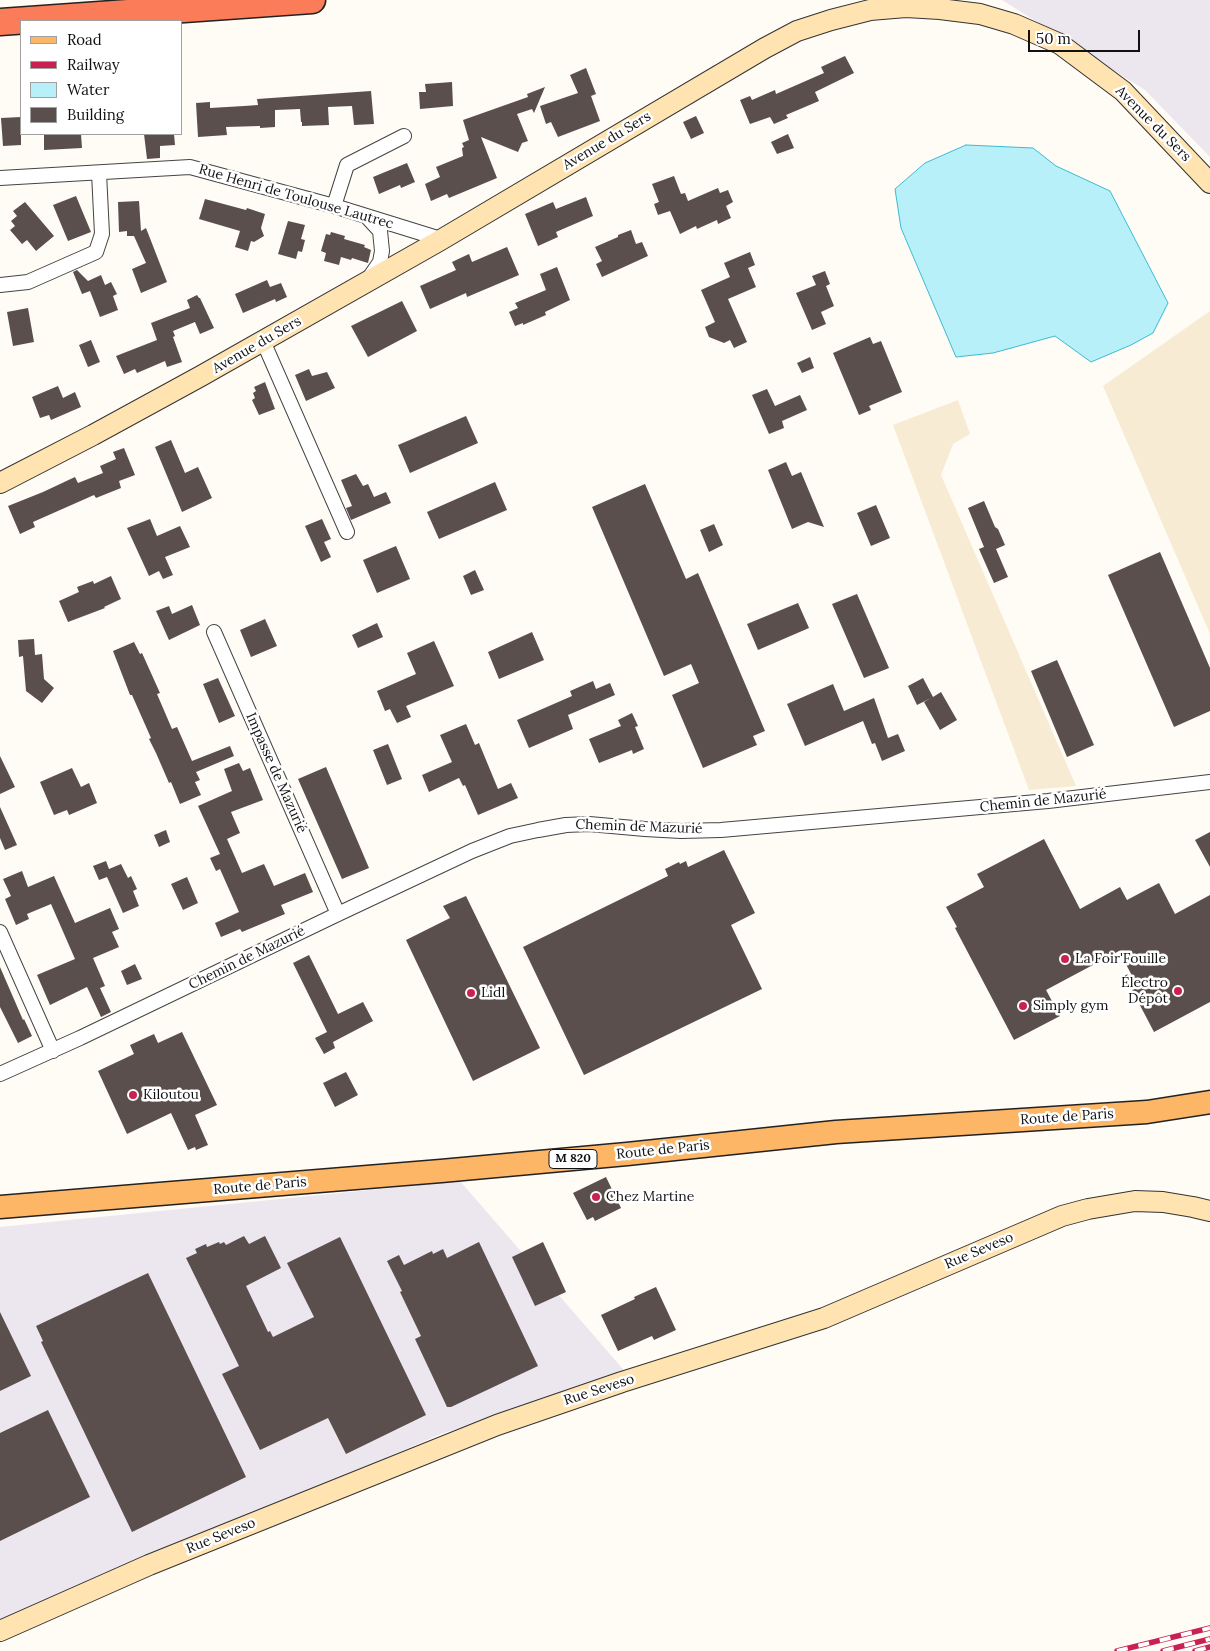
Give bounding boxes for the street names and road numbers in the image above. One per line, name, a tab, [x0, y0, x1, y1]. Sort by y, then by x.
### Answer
street label: Avenue du Sers	[1112, 83, 1194, 165]
street label: Avenue du Sers	[560, 108, 654, 174]
street label: Rue Henri de Toulouse Lautrec	[197, 161, 395, 233]
street label: Avenue du Sers	[210, 313, 304, 377]
street label: Impasse de Mazurié	[242, 710, 310, 836]
street label: Chemin de Mazurié	[979, 786, 1107, 816]
street label: Chemin de Mazurié	[575, 816, 703, 838]
street label: Chemin de Mazurié	[186, 923, 308, 993]
street label: Route de Paris	[1020, 1105, 1114, 1129]
street label: Route de Paris	[616, 1137, 710, 1163]
road number: M 820	[549, 1150, 597, 1168]
street label: Route de Paris	[213, 1174, 307, 1198]
street label: Rue Seveso	[942, 1229, 1016, 1273]
street label: Rue Seveso	[562, 1371, 636, 1409]
street label: Rue Seveso	[184, 1515, 258, 1557]

